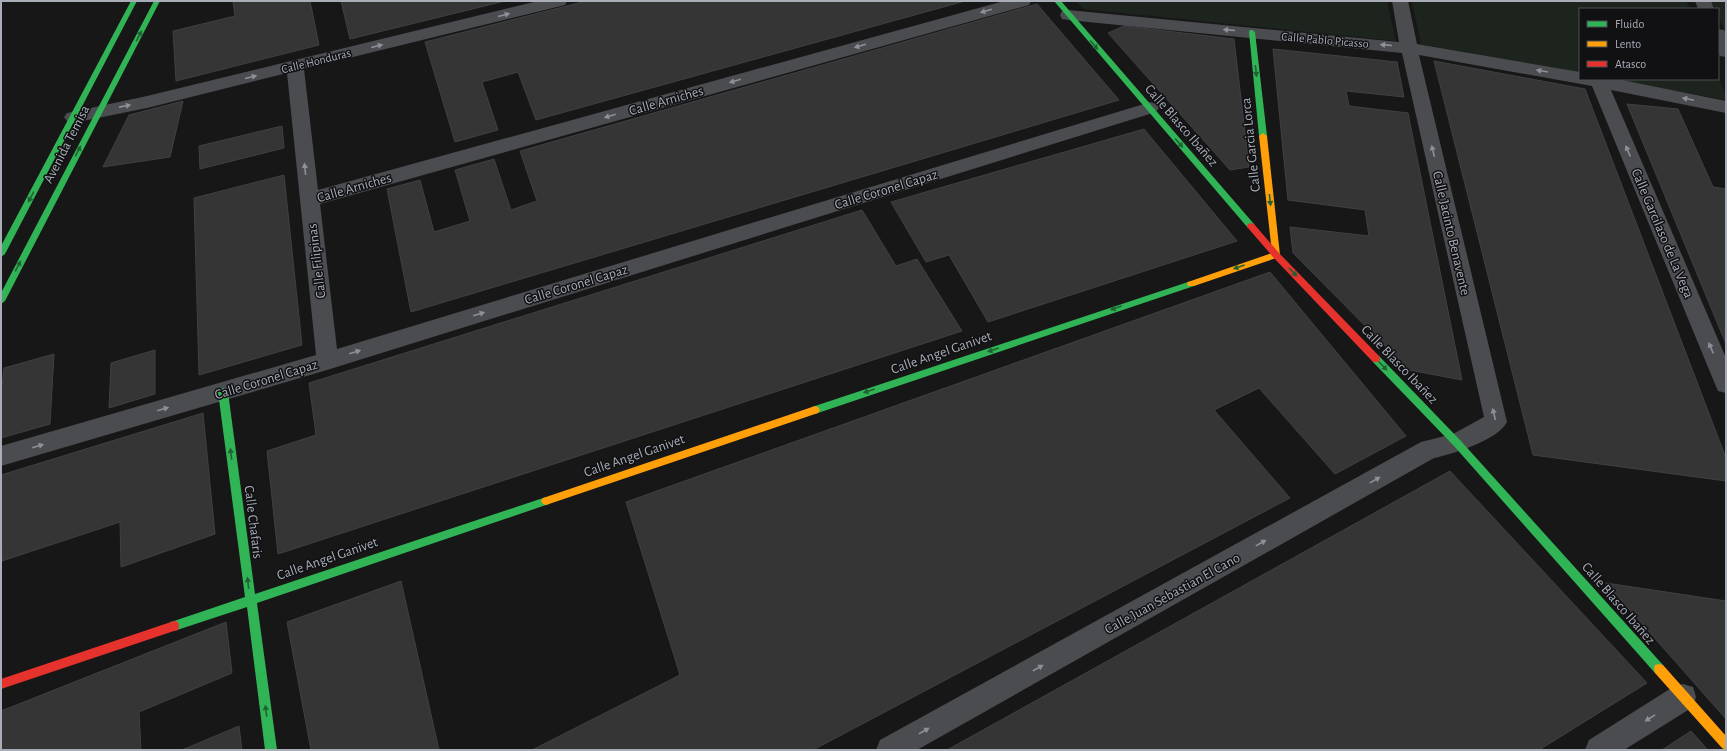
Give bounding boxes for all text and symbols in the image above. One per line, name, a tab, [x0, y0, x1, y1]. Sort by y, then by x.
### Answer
legend	[1579, 8, 1719, 80]
one-way arrow	[979, 9, 992, 15]
one-way arrow	[497, 11, 510, 17]
text: Fluido	[1615, 18, 1644, 30]
one-way arrow	[1222, 27, 1235, 34]
one-way arrow	[136, 30, 142, 42]
street label: Calle Pablo Picasso	[1281, 30, 1369, 50]
text: Lento	[1615, 38, 1641, 50]
one-way arrow	[1090, 39, 1099, 50]
one-way arrow	[371, 42, 384, 48]
one-way arrow	[1380, 42, 1392, 49]
one-way arrow	[854, 43, 866, 49]
street label: Calle Honduras	[280, 47, 352, 75]
text: Atasco	[1615, 58, 1646, 70]
one-way arrow	[1253, 65, 1259, 77]
one-way arrow	[1535, 68, 1548, 74]
one-way arrow	[245, 73, 257, 79]
one-way arrow	[729, 78, 741, 84]
street label: Calle Blasco Ibañez	[1142, 82, 1221, 169]
street label: Calle Arniches	[627, 84, 705, 118]
one-way arrow	[1682, 96, 1694, 102]
street label: Calle Garcia Lorca	[1239, 97, 1263, 193]
street label: Avenida Temisa	[41, 103, 93, 186]
one-way arrow	[119, 103, 131, 109]
one-way arrow	[604, 113, 616, 119]
one-way arrow	[1175, 137, 1184, 148]
one-way arrow	[75, 145, 82, 157]
one-way arrow	[1430, 145, 1436, 157]
one-way arrow	[1625, 145, 1631, 156]
one-way arrow	[302, 163, 309, 175]
street label: Calle Garcilaso de La Vega	[1628, 167, 1696, 301]
street label: Calle Coronel Capaz	[833, 168, 940, 212]
street label: Calle Jacinto Benavente	[1430, 170, 1472, 297]
street label: Calle Arniches	[315, 171, 393, 205]
one-way arrow	[28, 191, 34, 202]
one-way arrow	[1267, 194, 1273, 206]
street label: Calle Filipinas	[305, 223, 329, 299]
one-way arrow	[15, 260, 22, 272]
street label: Calle Coronel Capaz	[523, 263, 630, 307]
one-way arrow	[1233, 264, 1245, 270]
one-way arrow	[1288, 267, 1298, 277]
one-way arrow	[1110, 306, 1122, 312]
one-way arrow	[474, 311, 486, 317]
street label: Calle Blasco Ibañez	[1358, 323, 1440, 407]
street label: Calle Angel Ganivet	[889, 329, 994, 377]
one-way arrow	[1708, 342, 1714, 353]
one-way arrow	[986, 347, 998, 353]
one-way arrow	[349, 349, 361, 355]
street label: Calle Coronel Capaz	[213, 358, 320, 402]
one-way arrow	[1378, 361, 1388, 371]
one-way arrow	[863, 388, 875, 394]
one-way arrow	[158, 406, 170, 412]
one-way arrow	[1491, 407, 1497, 420]
street label: Calle Angel Ganivet	[582, 432, 687, 480]
one-way arrow	[32, 442, 45, 448]
one-way arrow	[228, 448, 234, 460]
one-way arrow	[1369, 476, 1381, 483]
street label: Calle Chafaris	[242, 485, 264, 560]
street label: Calle Angel Ganivet	[275, 535, 380, 583]
one-way arrow	[1255, 540, 1267, 546]
street label: Calle Juan Sebastian El Cano	[1103, 551, 1243, 637]
street label: Calle Blasco Ibañez	[1579, 560, 1658, 647]
one-way arrow	[244, 577, 251, 589]
one-way arrow	[1032, 664, 1043, 671]
one-way arrow	[263, 705, 269, 717]
one-way arrow	[1645, 714, 1655, 722]
one-way arrow	[918, 728, 930, 734]

